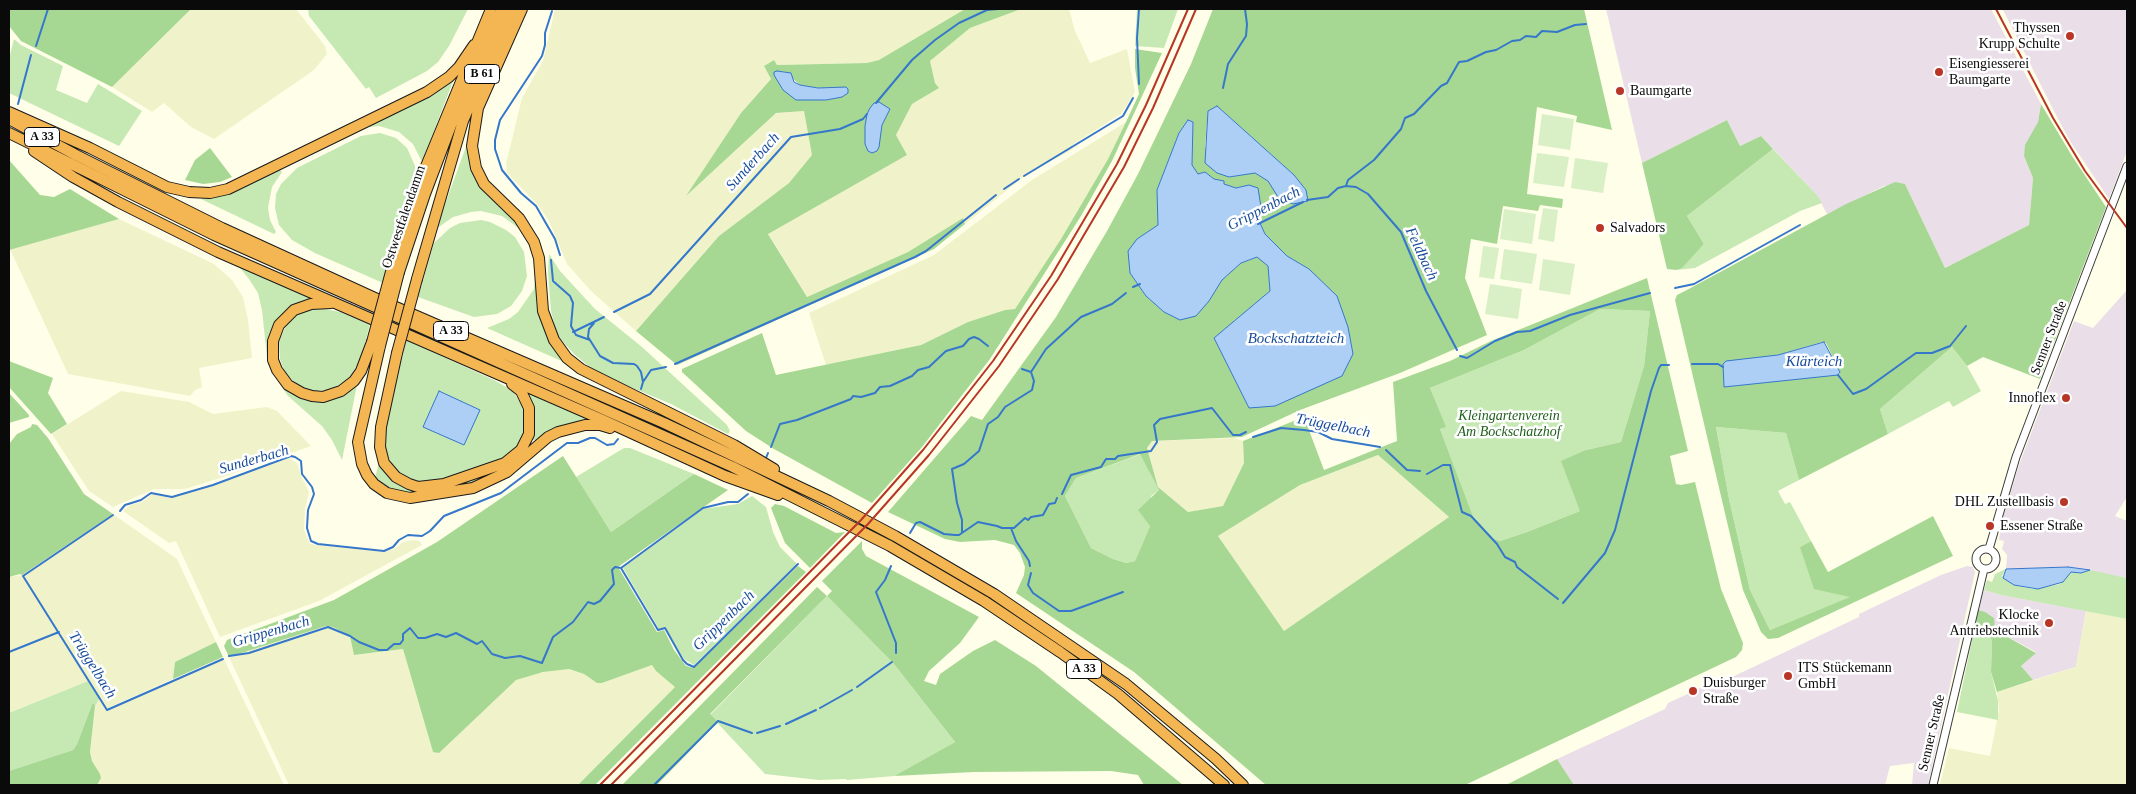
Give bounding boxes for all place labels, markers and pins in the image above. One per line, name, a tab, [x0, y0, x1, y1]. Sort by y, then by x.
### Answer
place label: Thyssen Krupp Schulte	[1979, 20, 2060, 52]
marker: Thyssen Krupp Schulte	[2064, 30, 2076, 42]
place label: Eisengiesserei Baumgarte	[1949, 56, 2029, 88]
marker: Eisengiesserei Baumgarte	[1933, 66, 1945, 78]
place label: Baumgarte	[1630, 83, 1691, 99]
marker: Baumgarte	[1614, 85, 1626, 97]
place label: Salvadors	[1610, 220, 1665, 236]
marker: Salvadors	[1594, 222, 1606, 234]
place label: Innoflex	[2009, 390, 2056, 406]
marker: Innoflex	[2060, 392, 2072, 404]
place label: DHL Zustellbasis	[1955, 494, 2054, 510]
marker: DHL Zustellbasis	[2058, 496, 2070, 508]
place label: Essener Straße	[2000, 518, 2083, 534]
marker: Essener Straße	[1984, 520, 1996, 532]
place label: Klocke Antriebstechnik	[1950, 607, 2039, 640]
marker: Klocke Antriebstechnik	[2043, 617, 2055, 629]
place label: ITS Stückemann GmbH	[1798, 660, 1892, 692]
marker: ITS Stückemann GmbH	[1782, 670, 1794, 682]
place label: Duisburger Straße	[1703, 675, 1766, 708]
marker: Duisburger Straße	[1687, 685, 1699, 697]

